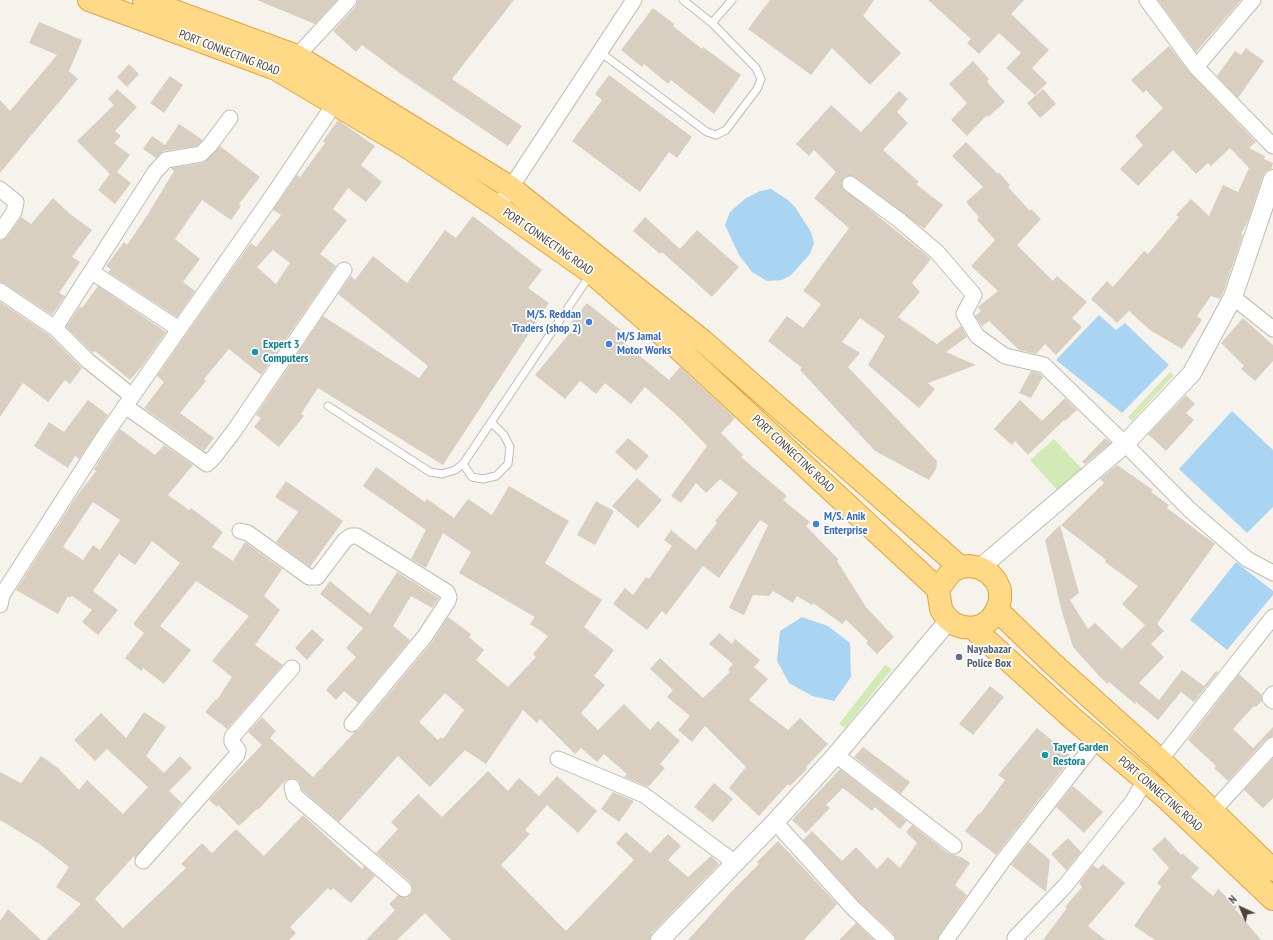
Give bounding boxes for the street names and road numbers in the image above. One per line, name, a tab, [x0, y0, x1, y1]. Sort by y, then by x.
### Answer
street label: PORT CONNECTING ROAD	[177, 27, 281, 79]
street label: PORT CONNECTING ROAD	[500, 205, 596, 279]
street label: PORT CONNECTING ROAD	[749, 412, 837, 496]
street label: PORT CONNECTING ROAD	[1115, 754, 1205, 834]

